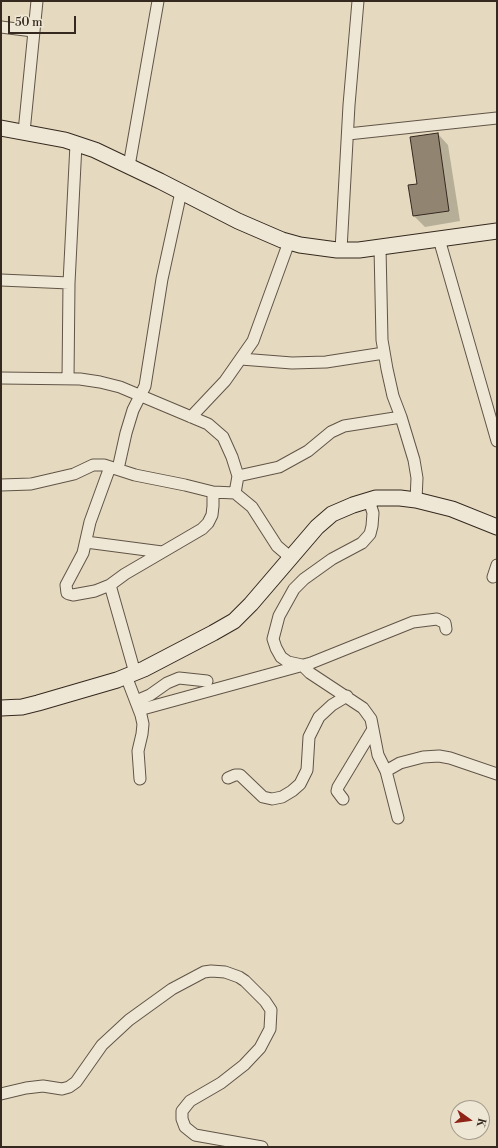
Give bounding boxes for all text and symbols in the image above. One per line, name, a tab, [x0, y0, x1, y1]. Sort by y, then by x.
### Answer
scale bar	[10, 8, 78, 34]
text: 50 m	[15, 15, 43, 30]
north arrow	[450, 1100, 490, 1140]
text: K	[473, 1117, 489, 1129]

